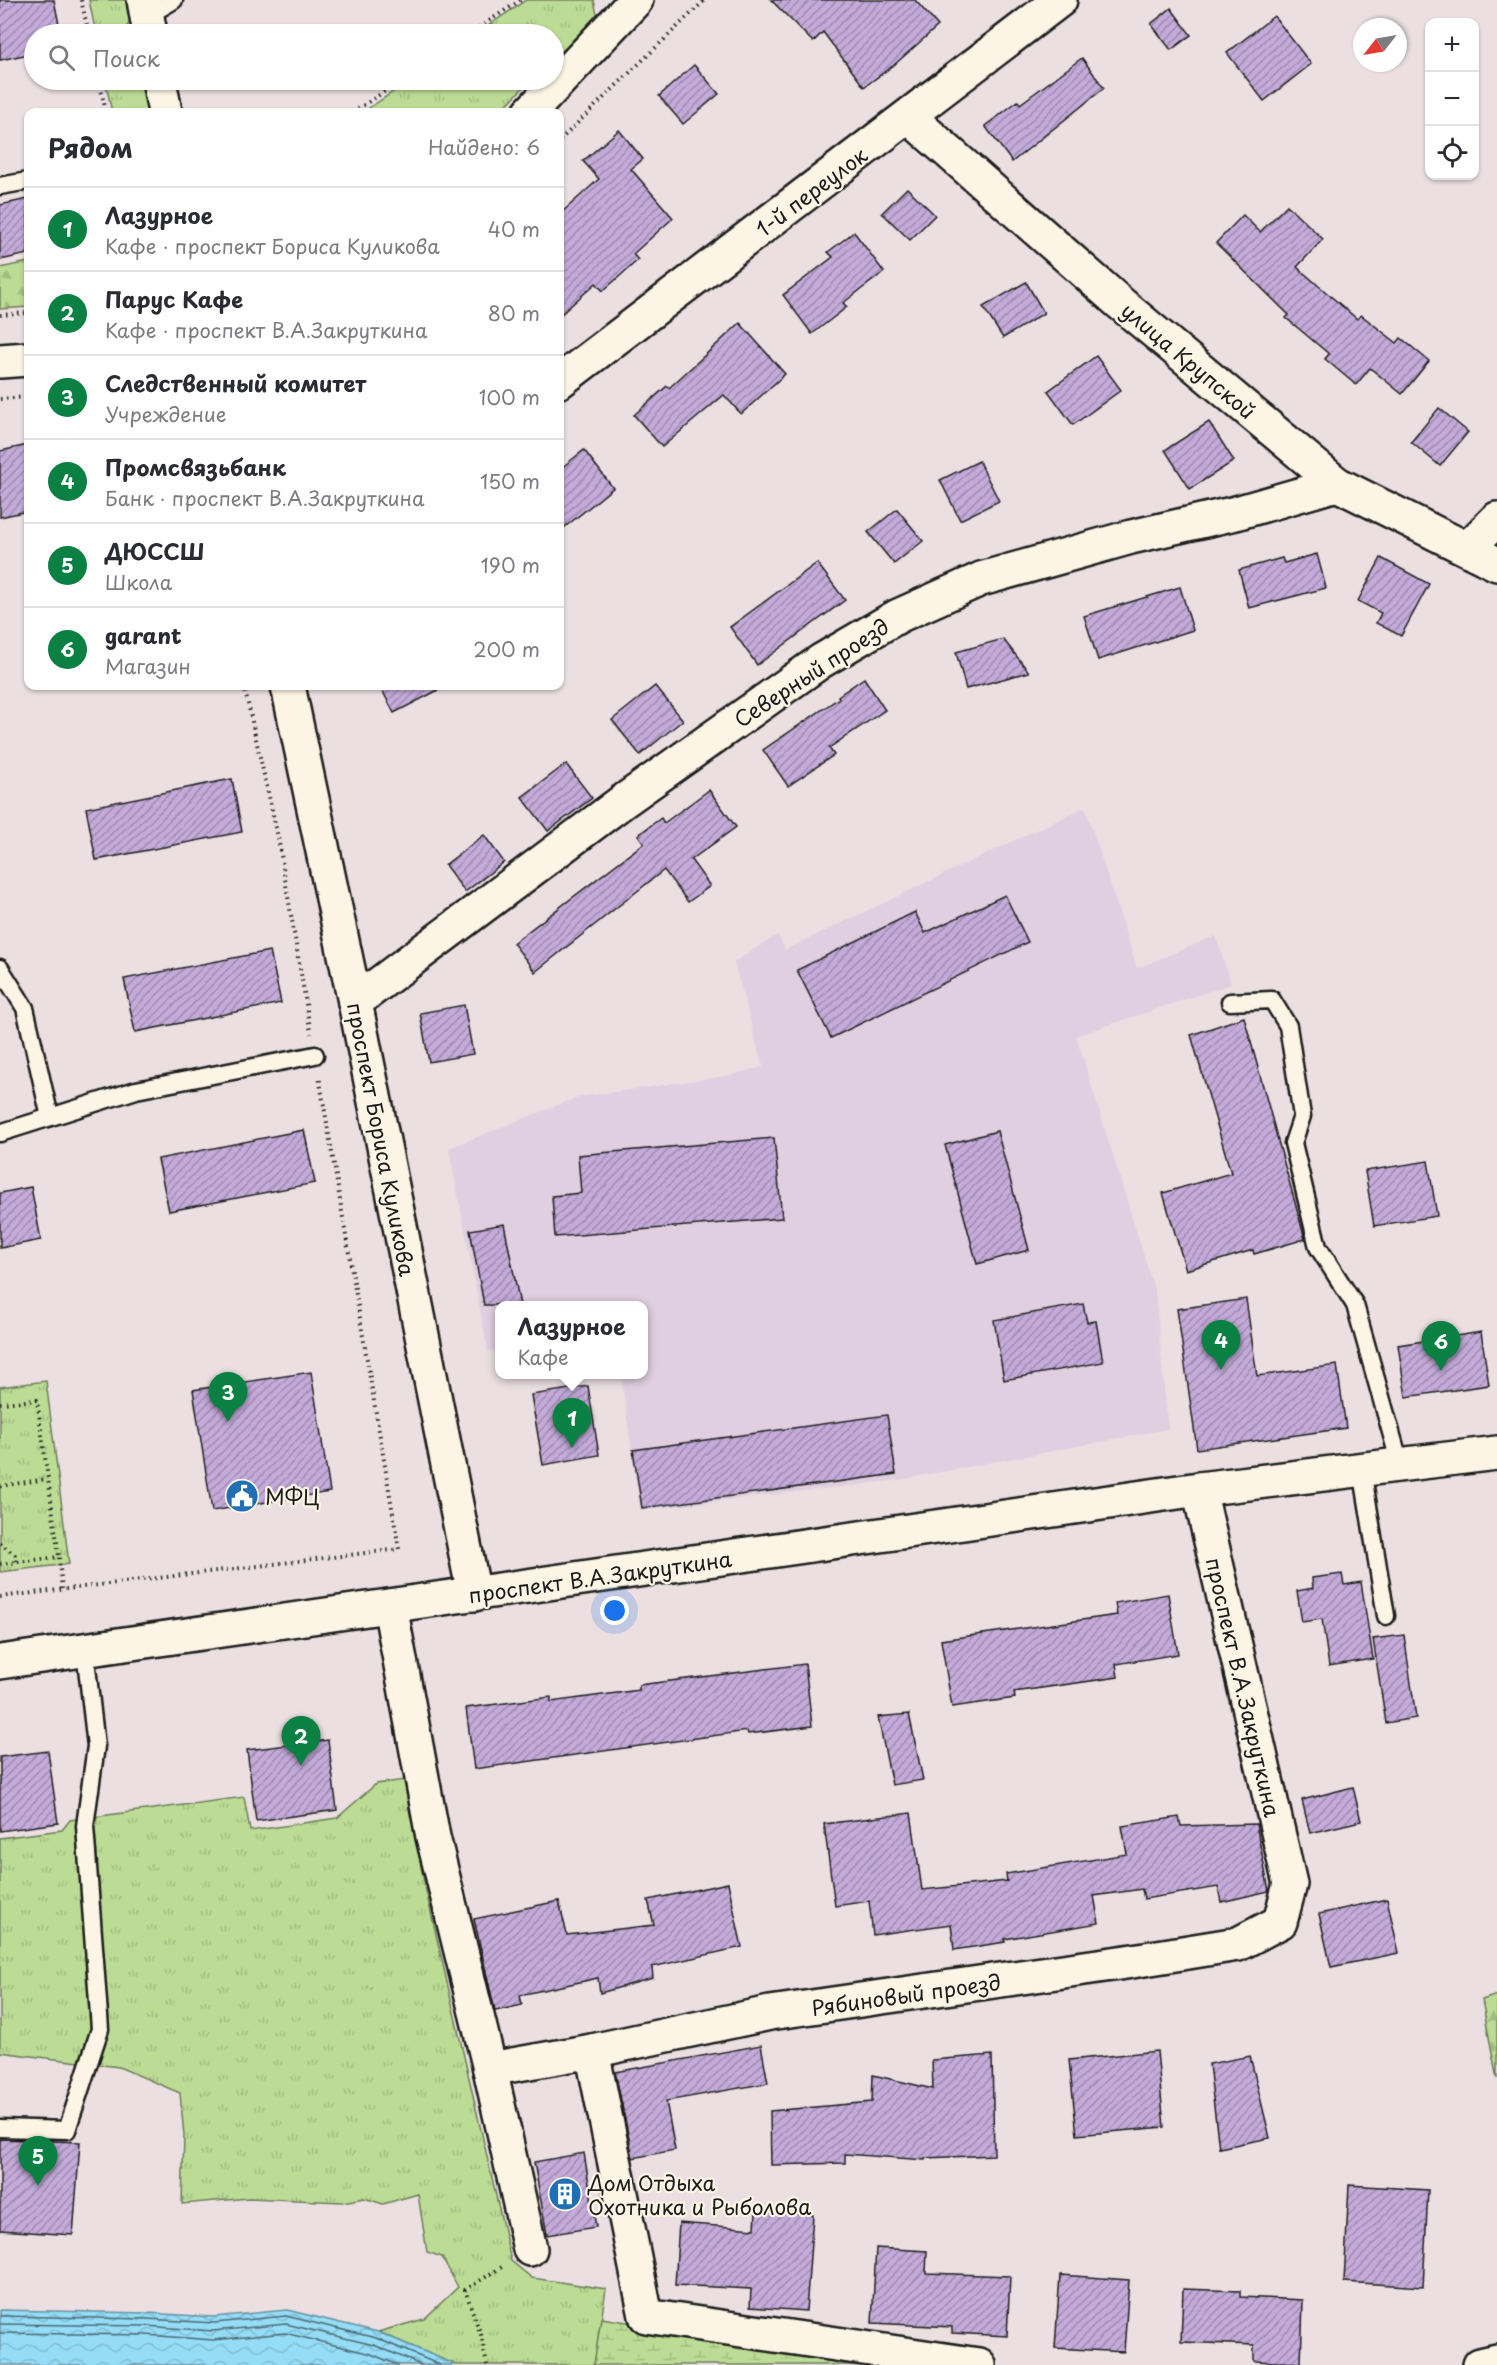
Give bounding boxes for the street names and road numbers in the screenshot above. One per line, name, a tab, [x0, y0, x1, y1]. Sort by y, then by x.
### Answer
street label: 1-й переулок	[749, 138, 874, 244]
street label: улица Крупской	[1115, 294, 1263, 426]
street label: Северный проезд	[727, 610, 895, 734]
street label: проспект Бориса Куликова	[340, 999, 424, 1279]
street label: проспект В.А.Закруткина	[466, 1542, 734, 1610]
street label: проспект В.А.Закруткина	[1199, 1554, 1290, 1821]
street label: Рябиновый проезд	[809, 1965, 1003, 2023]

